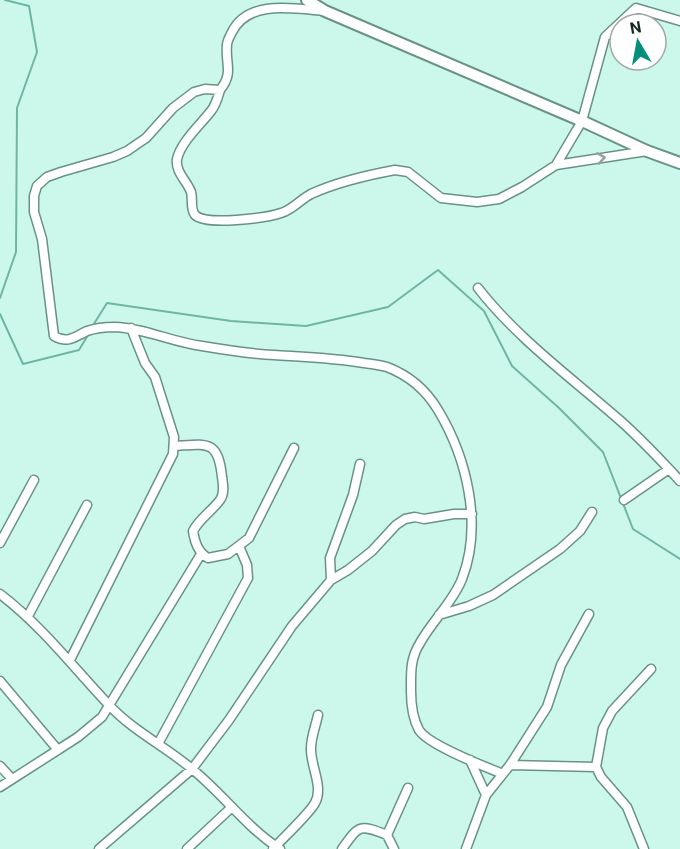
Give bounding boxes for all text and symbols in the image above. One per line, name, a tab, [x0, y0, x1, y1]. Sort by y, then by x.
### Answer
north arrow	[608, 12, 668, 72]
text: N	[628, 17, 643, 38]
one-way arrow	[597, 153, 606, 165]

